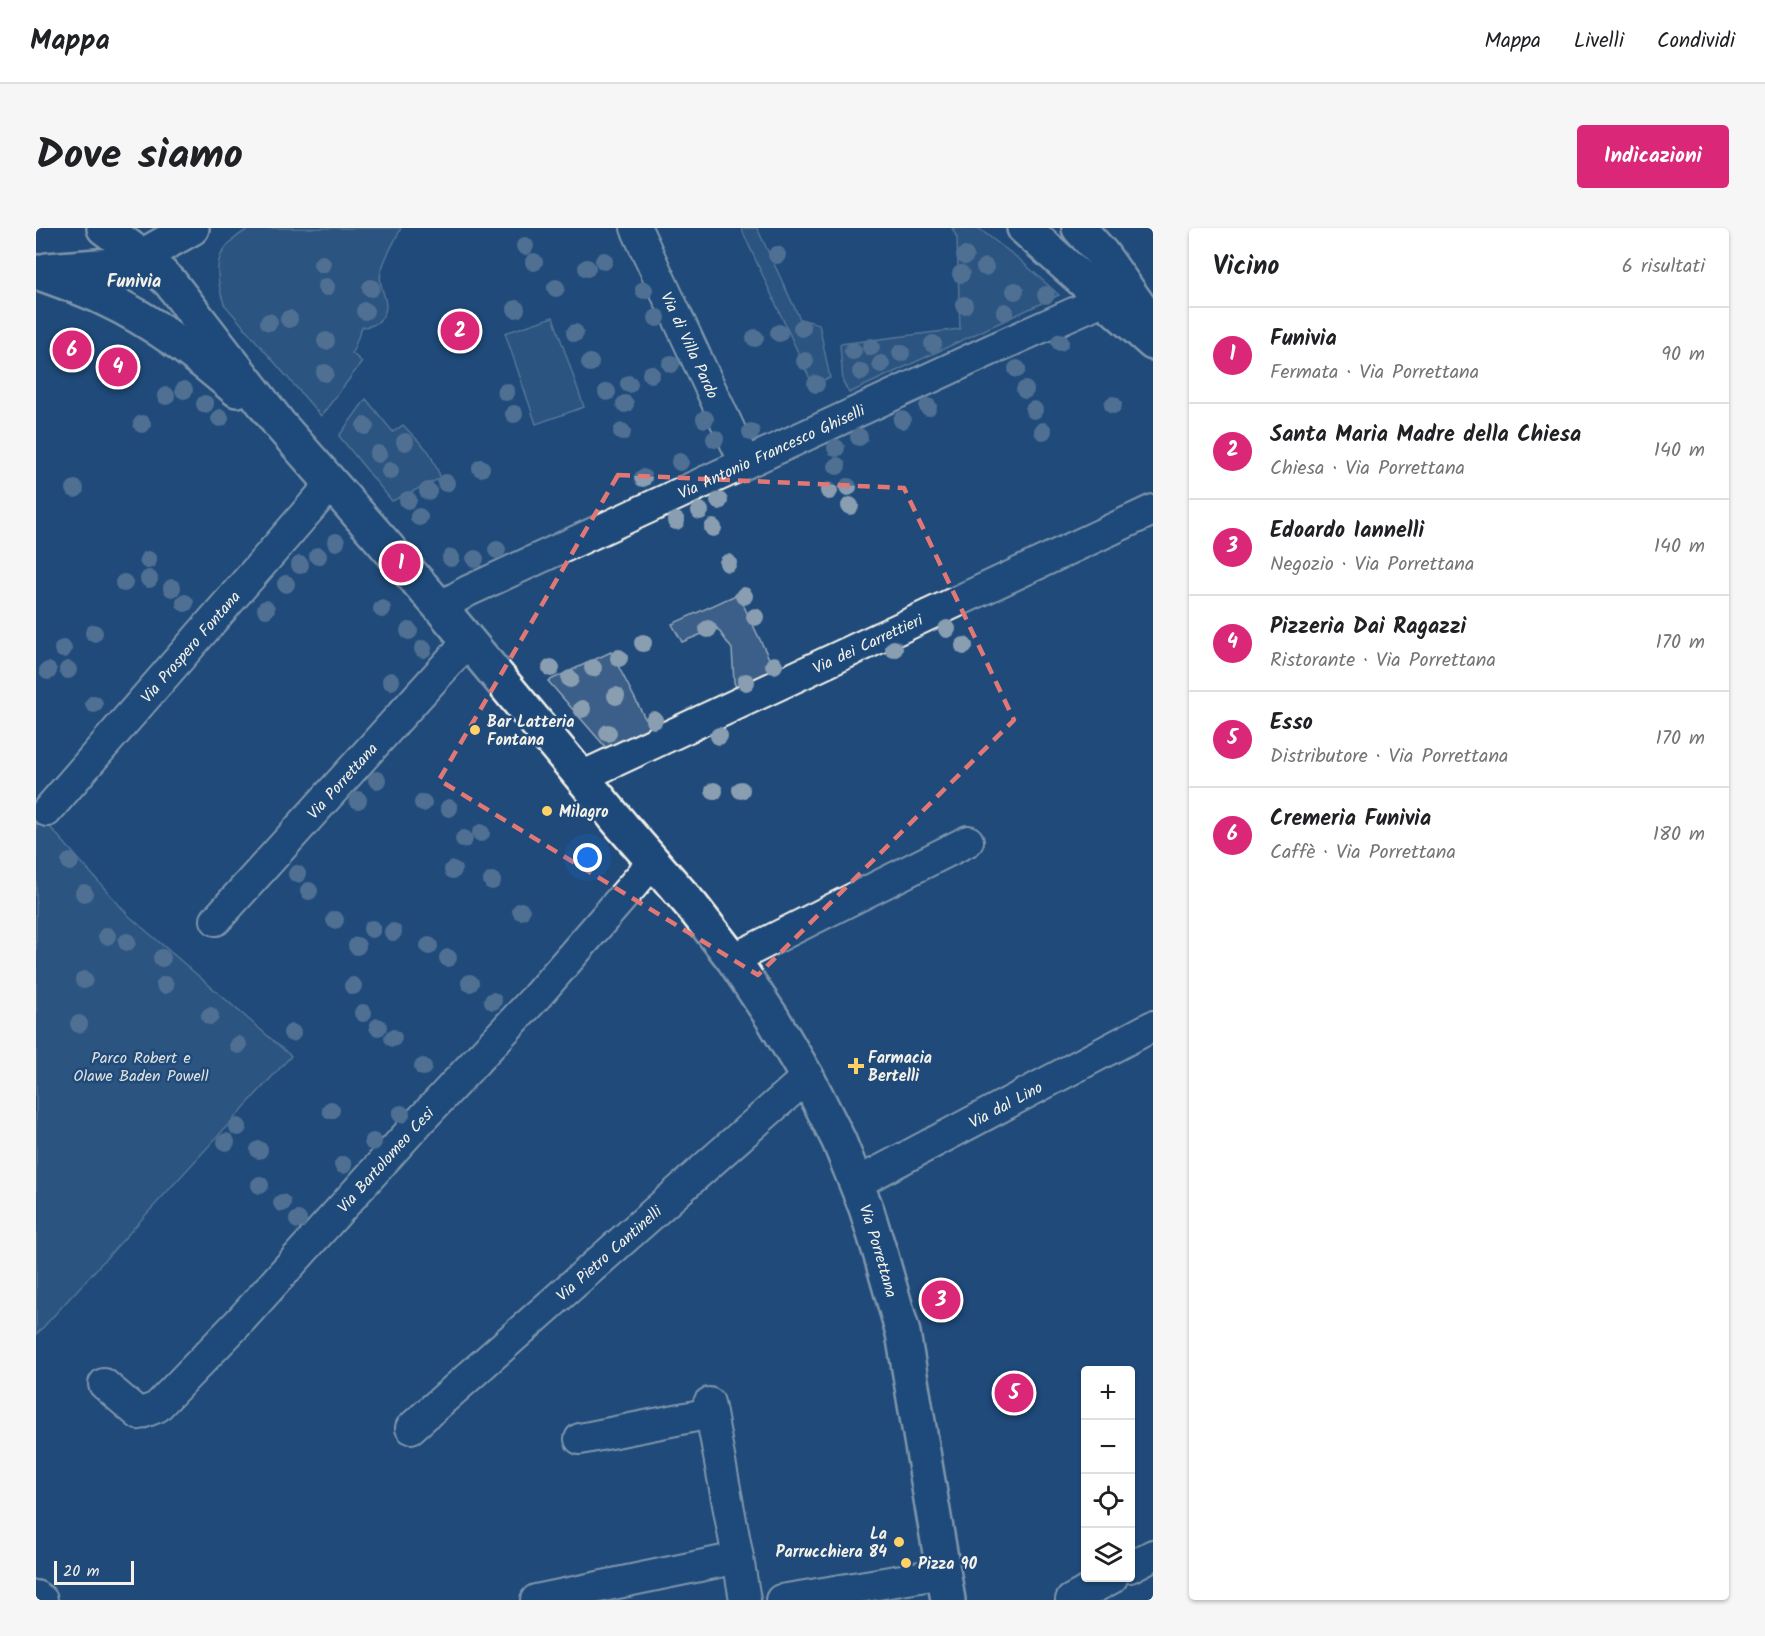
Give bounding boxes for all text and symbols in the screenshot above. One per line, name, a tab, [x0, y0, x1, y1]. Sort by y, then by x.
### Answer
text: Mappa	[30, 19, 110, 64]
text: Mappa	[1484, 25, 1541, 58]
text: Livelli	[1574, 25, 1624, 58]
text: Condividi	[1657, 25, 1735, 58]
text: Dove siamo	[36, 123, 243, 190]
button: Indicazioni	[1577, 125, 1729, 188]
text: Vicino	[1213, 246, 1279, 288]
text: 6 risultati	[1622, 251, 1705, 283]
district label: Funivia	[107, 268, 161, 297]
street label: Via di Villa Pardo	[653, 288, 725, 403]
pin: 2	[440, 308, 480, 354]
text: Funivia	[1270, 322, 1337, 357]
pin: 6	[52, 328, 92, 372]
text: 1	[1229, 339, 1236, 371]
text: 90 m	[1661, 339, 1705, 371]
pin: 4	[98, 344, 137, 390]
text: Fermata · Via Porrettana	[1270, 357, 1479, 389]
street label: Via Antonio Francesco Ghiselli	[674, 398, 870, 507]
text: Santa Maria Madre della Chiesa	[1270, 418, 1581, 453]
text: 2	[1227, 435, 1238, 467]
text: 140 m	[1654, 435, 1705, 467]
text: Chiesa · Via Porrettana	[1270, 453, 1465, 485]
text: Edoardo Iannelli	[1270, 514, 1424, 549]
text: 3	[1227, 531, 1238, 563]
text: 140 m	[1654, 531, 1705, 563]
pin: 1	[382, 540, 421, 586]
text: Negozio · Via Porrettana	[1270, 549, 1474, 581]
street label: Via Prospero Fontana	[135, 586, 247, 709]
street label: Via dei Carrettieri	[809, 608, 928, 681]
text: Pizzeria Dai Ragazzi	[1270, 610, 1466, 645]
text: 4	[1227, 627, 1238, 659]
text: 170 m	[1656, 627, 1705, 659]
text: Ristorante · Via Porrettana	[1270, 645, 1496, 677]
text: Esso	[1270, 706, 1313, 741]
place label: Bar Latteria Fontana	[487, 710, 574, 753]
marker: Bar Latteria Fontana	[468, 723, 482, 737]
text: 5	[1227, 723, 1238, 755]
text: 170 m	[1656, 723, 1705, 755]
street label: Via Porrettana	[302, 737, 385, 825]
text: Distributore · Via Porrettana	[1270, 741, 1508, 773]
place label: Milagro	[559, 800, 608, 825]
text: Cremeria Funivia	[1270, 802, 1431, 837]
marker: Milagro	[540, 804, 554, 818]
text: 6	[1227, 819, 1238, 851]
text: 180 m	[1653, 819, 1705, 851]
text: Caffè · Via Porrettana	[1270, 837, 1456, 869]
your location	[573, 843, 602, 872]
park label: Parco Robert e Olawe Baden Powell	[73, 1046, 209, 1089]
place label: Farmacia Bertelli	[868, 1046, 932, 1089]
marker: Farmacia Bertelli	[849, 1059, 863, 1073]
street label: Via dal Lino	[965, 1076, 1048, 1135]
street label: Via Bartolomeo Cesi	[332, 1101, 442, 1219]
street label: Via Pietro Cantinelli	[551, 1199, 669, 1308]
street label: Via Porrettana	[852, 1202, 903, 1301]
pin: 3	[922, 1278, 960, 1322]
map controls	[1081, 1366, 1135, 1582]
button: +	[1081, 1366, 1135, 1420]
pin: 5	[994, 1370, 1034, 1416]
button: −	[1081, 1420, 1135, 1474]
button: locate	[1081, 1474, 1135, 1528]
place label: La Parrucchiera 84	[776, 1522, 887, 1565]
button: layers	[1081, 1528, 1135, 1582]
marker: La Parrucchiera 84	[892, 1535, 906, 1549]
place label: Pizza 90	[918, 1552, 978, 1577]
marker: Pizza 90	[899, 1556, 913, 1570]
scale bar	[54, 1558, 134, 1586]
text: 20 m	[63, 1559, 99, 1584]

